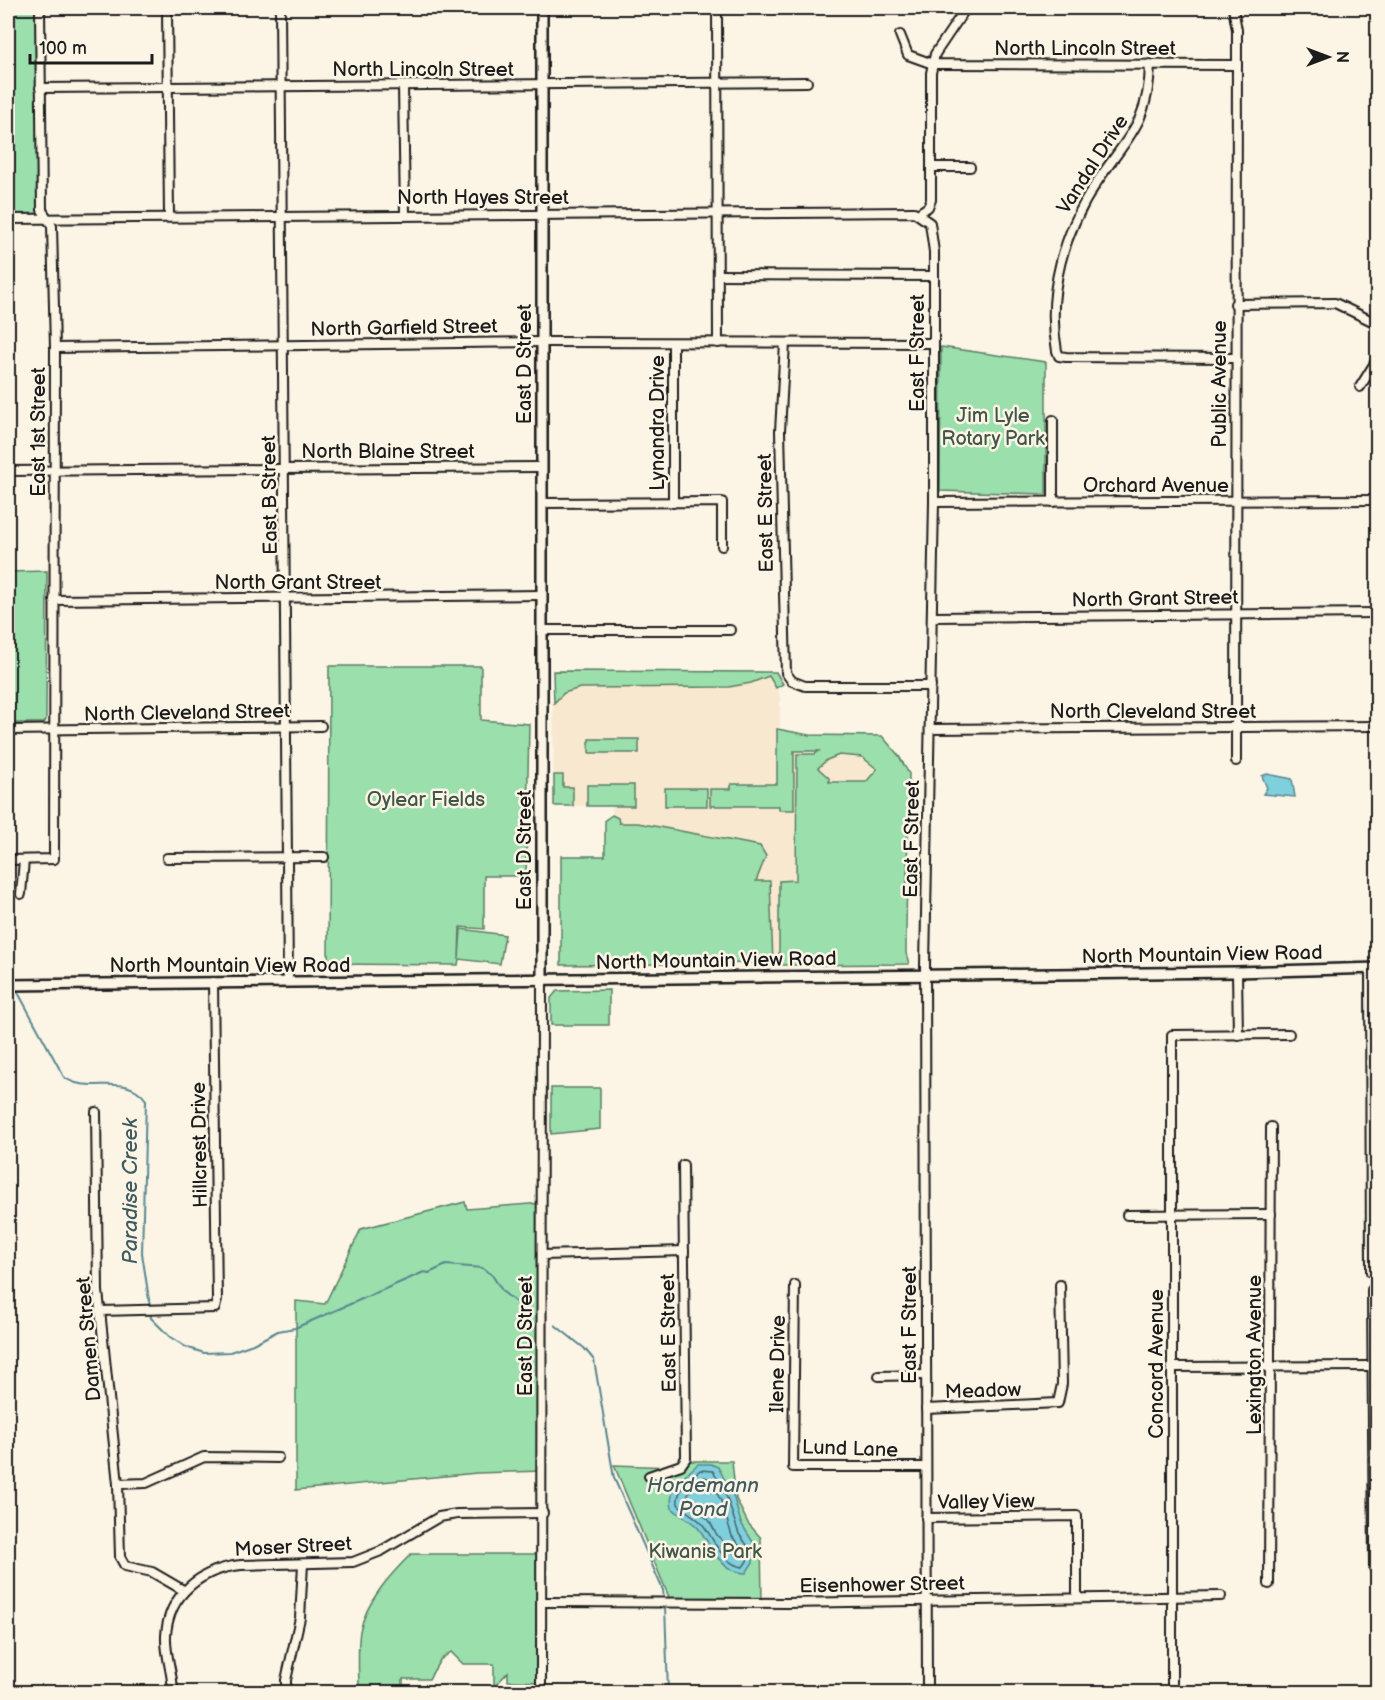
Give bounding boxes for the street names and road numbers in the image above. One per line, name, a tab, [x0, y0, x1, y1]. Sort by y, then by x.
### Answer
street label: North Lincoln Street	[994, 37, 1176, 61]
street label: North Lincoln Street	[332, 58, 514, 82]
street label: Vandal Drive	[1052, 110, 1134, 218]
street label: North Hayes Street	[397, 186, 569, 210]
street label: East F Street	[906, 294, 930, 412]
street label: East D Street	[513, 304, 537, 424]
street label: North Garfield Street	[310, 314, 498, 342]
street label: Public Avenue	[1208, 320, 1232, 448]
street label: Lynandra Drive	[646, 355, 670, 491]
street label: East 1st Street	[27, 367, 51, 497]
street label: East B Street	[257, 435, 283, 555]
street label: North Blaine Street	[301, 440, 475, 464]
street label: East E Street	[753, 453, 779, 573]
street label: Orchard Avenue	[1083, 474, 1229, 498]
street label: North Grant Street	[215, 571, 381, 595]
street label: North Grant Street	[1071, 586, 1239, 612]
street label: North Cleveland Street	[84, 699, 290, 727]
street label: North Cleveland Street	[1050, 700, 1256, 724]
street label: East F Street	[899, 780, 925, 898]
street label: East D Street	[513, 790, 537, 910]
street label: North Mountain View Road	[1081, 941, 1323, 969]
street label: North Mountain View Road	[595, 947, 837, 975]
street label: North Mountain View Road	[110, 954, 350, 978]
street label: Hillcrest Drive	[187, 1082, 213, 1208]
street label: East F Street	[898, 1266, 922, 1384]
street label: East E Street	[656, 1273, 682, 1393]
street label: Damen Street	[72, 1275, 106, 1402]
street label: Lexington Avenue	[1243, 1275, 1267, 1435]
street label: East D Street	[514, 1276, 538, 1396]
street label: Concord Avenue	[1145, 1289, 1169, 1439]
street label: Ilene Drive	[765, 1315, 791, 1413]
street label: Meadow	[944, 1378, 1022, 1404]
street label: Lund Lane	[802, 1435, 899, 1463]
street label: Valley View	[937, 1489, 1036, 1515]
street label: Moser Street	[234, 1532, 352, 1562]
street label: Eisenhower Street	[799, 1572, 965, 1598]

